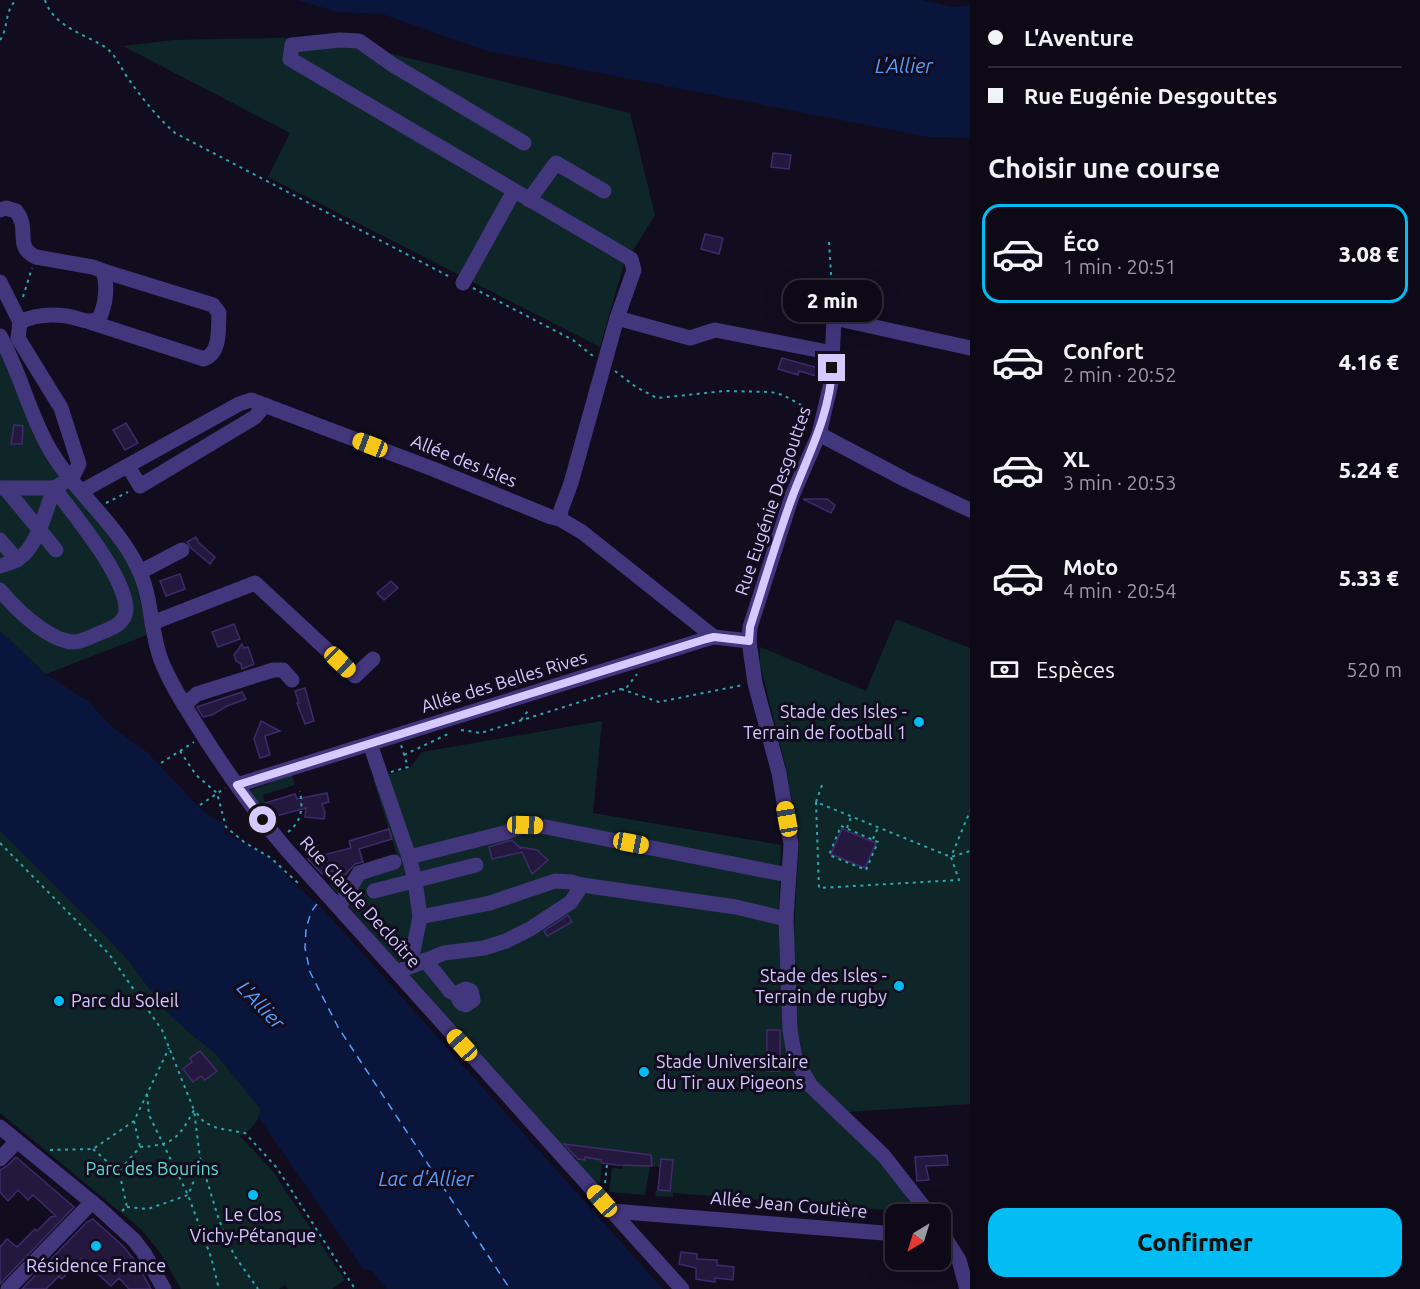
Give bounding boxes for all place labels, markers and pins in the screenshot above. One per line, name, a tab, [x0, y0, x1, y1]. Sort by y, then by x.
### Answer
place label: Stade des Isles - Terrain de football 1	[743, 701, 907, 742]
marker: Stade des Isles - Terrain de football 1	[912, 715, 926, 729]
place label: Stade des Isles - Terrain de rugby	[755, 965, 887, 1006]
marker: Stade des Isles - Terrain de rugby	[892, 979, 906, 993]
place label: Parc du Soleil	[71, 990, 179, 1010]
marker: Parc du Soleil	[52, 994, 66, 1008]
place label: Stade Universitaire du Tir aux Pigeons	[656, 1051, 808, 1092]
marker: Stade Universitaire du Tir aux Pigeons	[637, 1065, 651, 1079]
marker: Le Clos Vichy-Pétanque	[246, 1188, 260, 1202]
place label: Le Clos Vichy-Pétanque	[190, 1204, 316, 1245]
marker: Résidence France	[89, 1239, 103, 1253]
place label: Résidence France	[26, 1255, 166, 1275]

